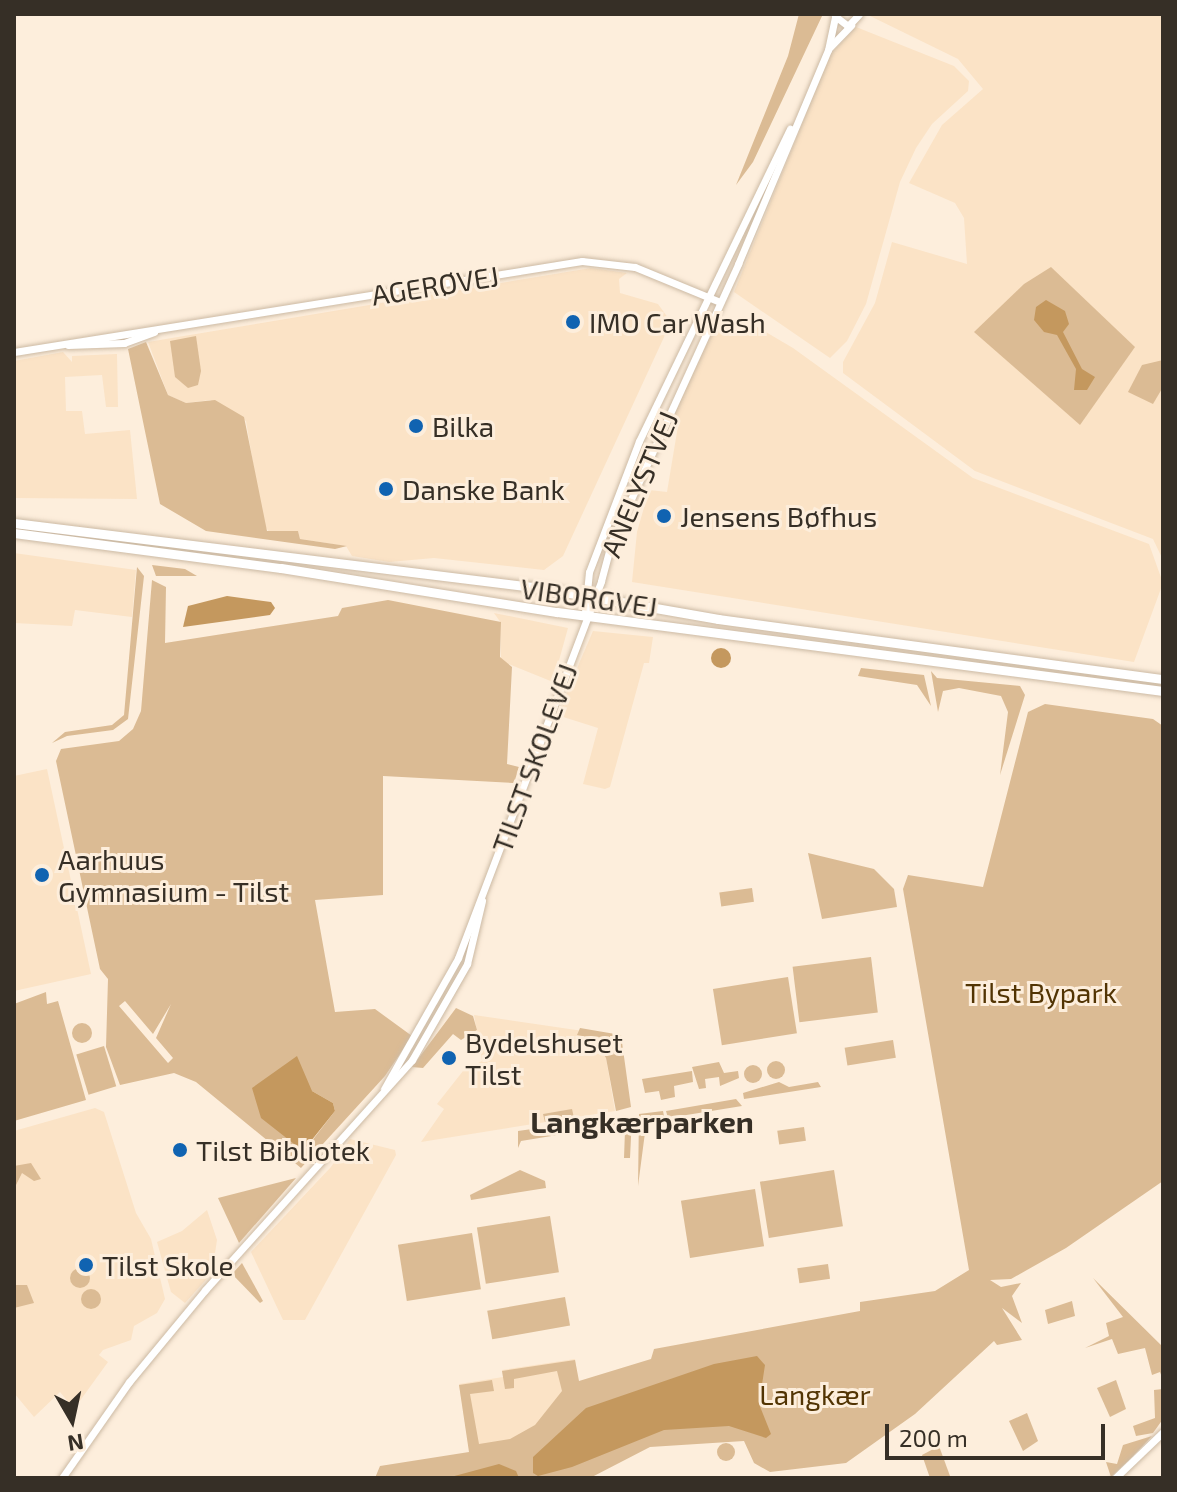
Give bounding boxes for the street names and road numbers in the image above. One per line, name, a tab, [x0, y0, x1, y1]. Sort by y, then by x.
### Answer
street label: AGERØVEJ	[369, 258, 501, 312]
street label: ANELYSTVEJ	[593, 406, 685, 562]
street label: VIBORGVEJ	[519, 571, 659, 623]
street label: TILST SKOLEVEJ	[484, 659, 584, 857]

